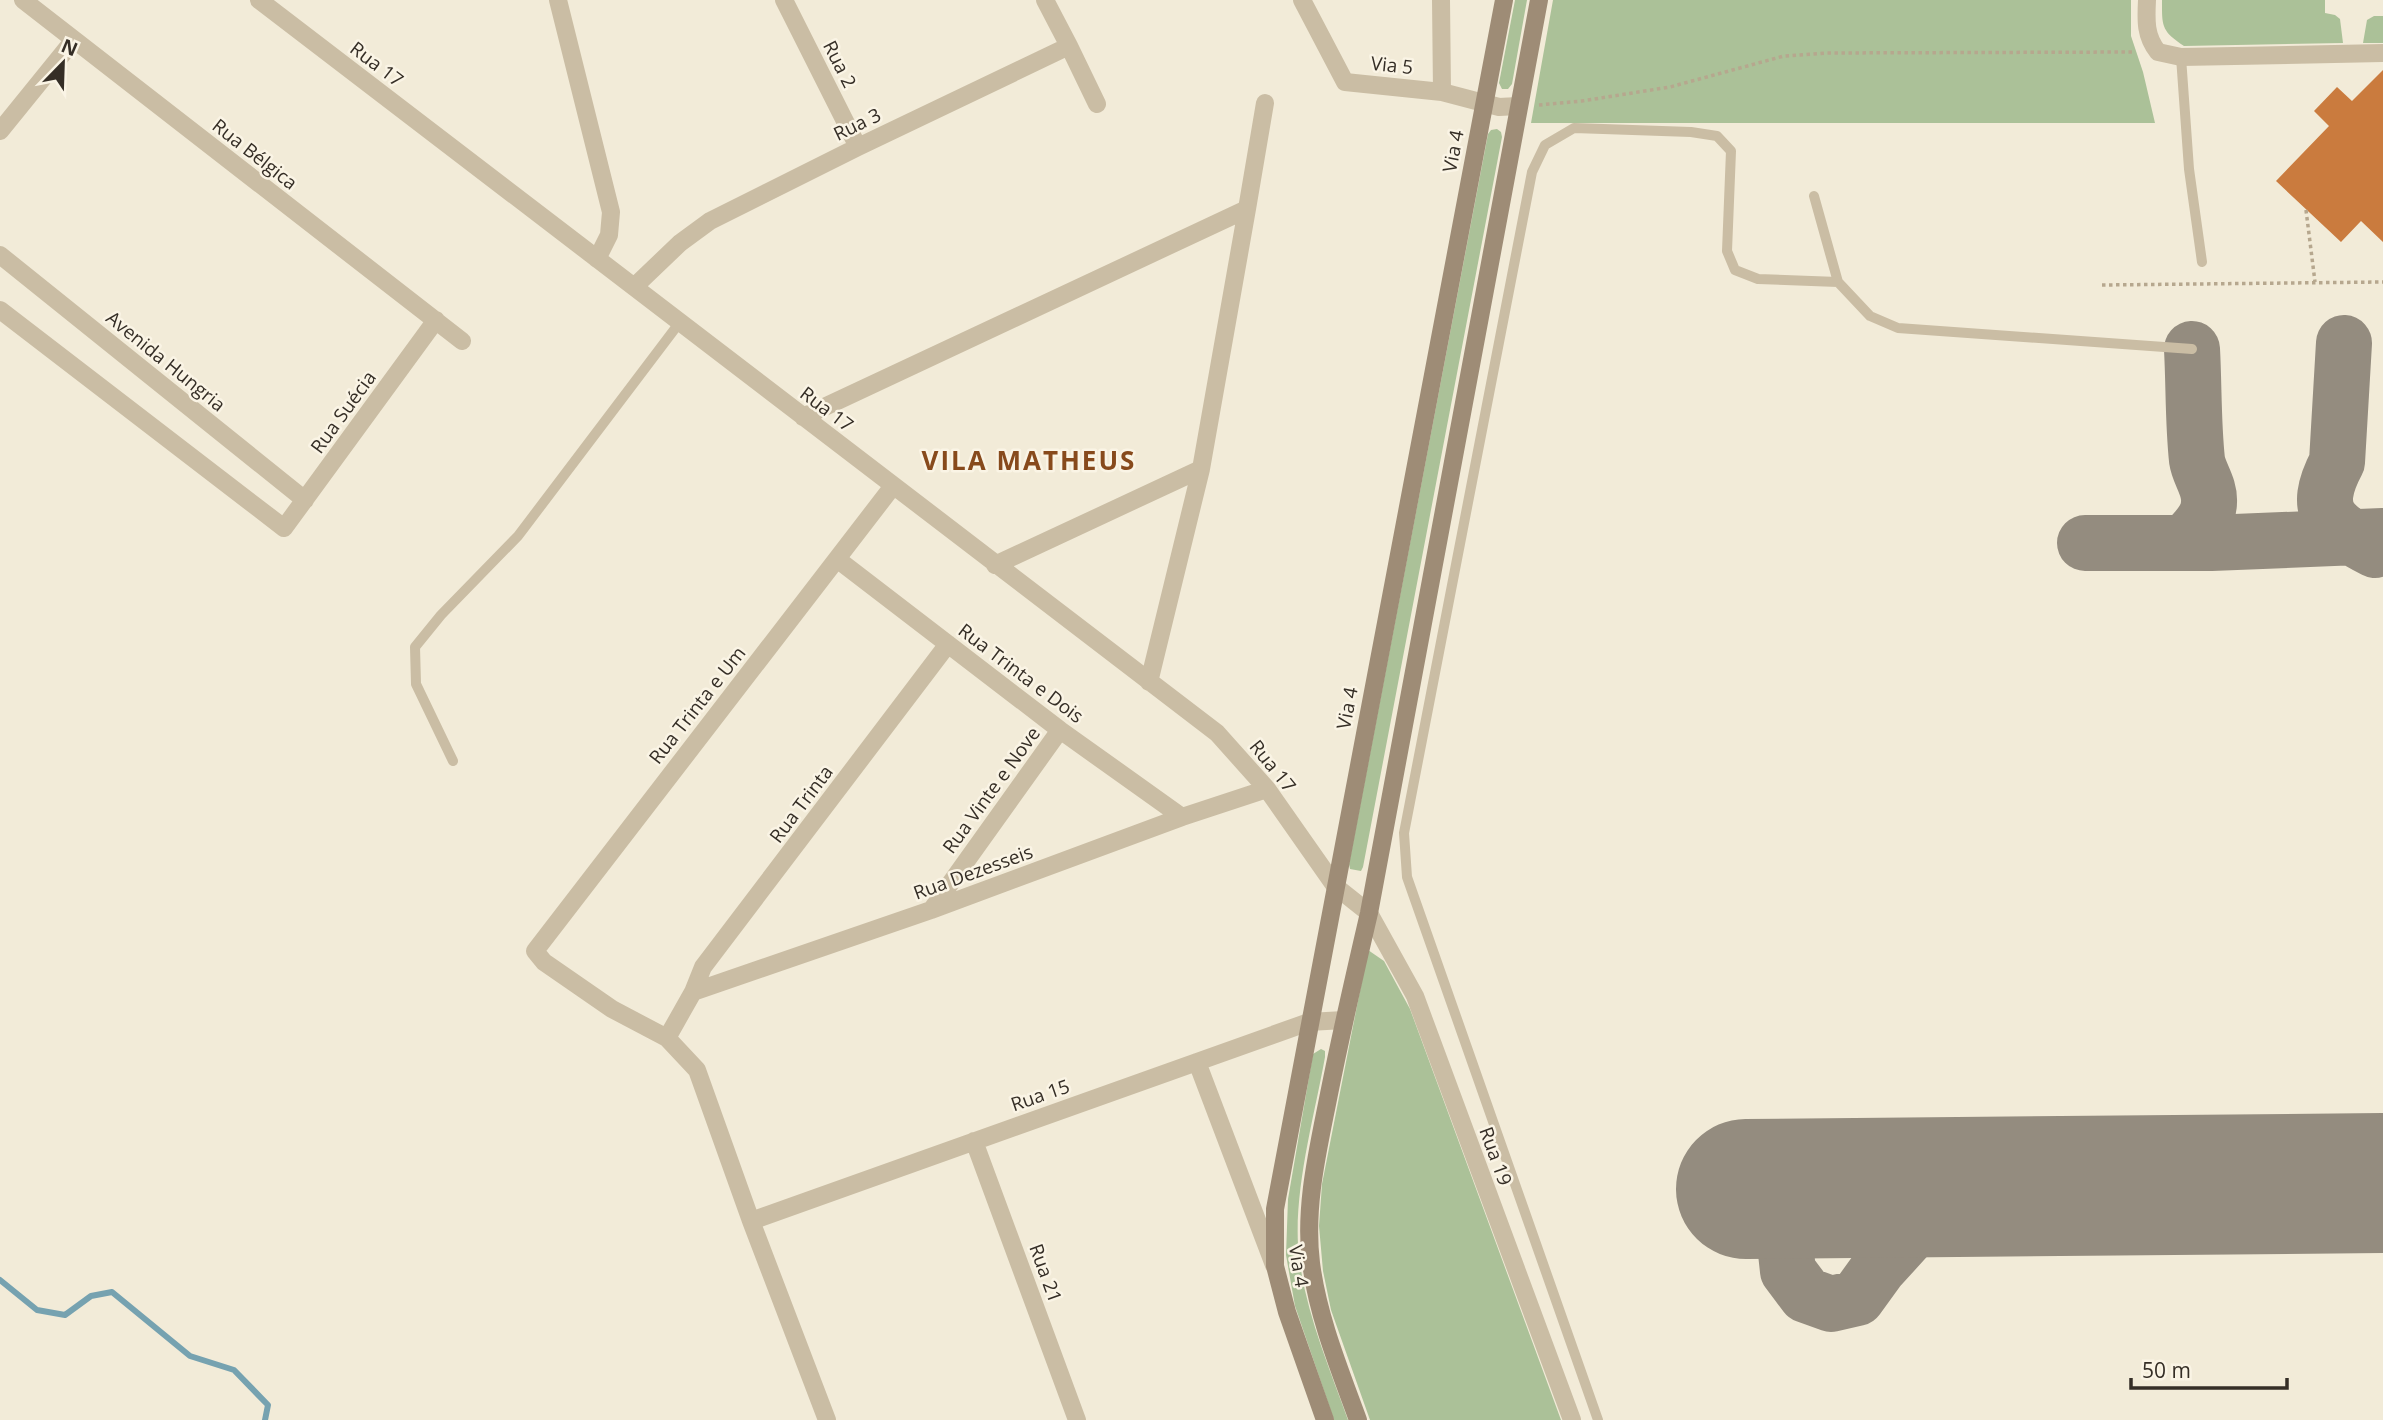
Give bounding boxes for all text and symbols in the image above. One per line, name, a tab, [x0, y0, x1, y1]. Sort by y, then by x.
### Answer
north arrow	[28, 28, 98, 98]
text: N	[57, 32, 82, 62]
street label: Rua 17	[345, 35, 409, 93]
street label: Rua 2	[817, 36, 863, 92]
street label: Via 5	[1370, 50, 1414, 80]
street label: Rua 3	[829, 101, 885, 147]
street label: Rua Bélgica	[207, 113, 303, 195]
street label: Via 4	[1436, 128, 1470, 174]
street label: Avenida Hungria	[101, 305, 231, 417]
street label: Rua Suécia	[304, 365, 382, 459]
street label: Rua 17	[795, 380, 859, 438]
district label: VILA MATHEUS	[922, 442, 1136, 478]
street label: Rua Trinta e Dois	[953, 617, 1089, 729]
street label: Rua Trinta e Um	[643, 641, 751, 769]
street label: Via 4	[1330, 685, 1364, 731]
street label: Rua Vinte e Nove	[936, 721, 1046, 859]
street label: Rua 17	[1244, 734, 1302, 798]
street label: Rua Trinta	[763, 760, 839, 848]
street label: Rua Dezesseis	[910, 838, 1036, 906]
street label: Rua 15	[1007, 1073, 1073, 1117]
street label: Rua 19	[1473, 1123, 1519, 1189]
street label: Rua 21	[1023, 1240, 1069, 1306]
street label: Via 4	[1283, 1243, 1315, 1289]
scale bar	[2131, 1346, 2287, 1390]
text: 50 m	[2142, 1356, 2191, 1384]

